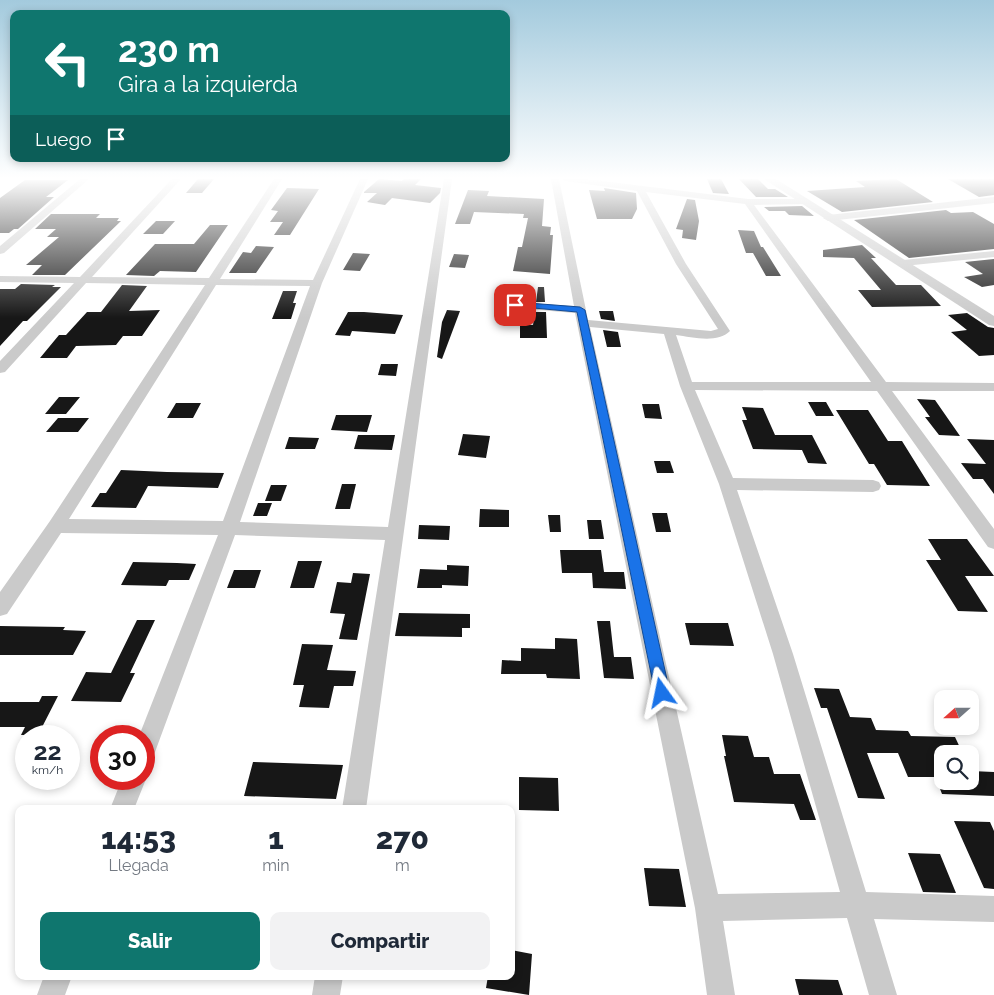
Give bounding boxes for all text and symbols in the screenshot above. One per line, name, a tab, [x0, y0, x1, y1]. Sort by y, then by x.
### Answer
text: 230 m	[118, 29, 220, 70]
icon: left	[35, 30, 100, 95]
text: Gira a la izquierda	[118, 71, 298, 97]
icon: arrive	[102, 125, 130, 153]
text: Luego	[35, 128, 92, 150]
pin	[494, 284, 536, 326]
icon: arrive	[501, 291, 529, 319]
position arrow	[635, 666, 687, 718]
north arrow	[934, 690, 979, 735]
map controls	[934, 690, 979, 790]
speed limit sign: 30	[90, 725, 155, 790]
text: 22	[33, 736, 62, 766]
button: search	[934, 745, 979, 790]
text: km/h	[32, 763, 63, 777]
text: 14:53	[101, 821, 176, 856]
text: 1	[268, 821, 284, 856]
text: 270	[376, 821, 429, 856]
text: Llegada	[108, 856, 169, 875]
text: min	[262, 856, 290, 875]
text: m	[395, 856, 410, 875]
button: Salir	[40, 912, 260, 970]
button: Compartir	[270, 912, 490, 970]

